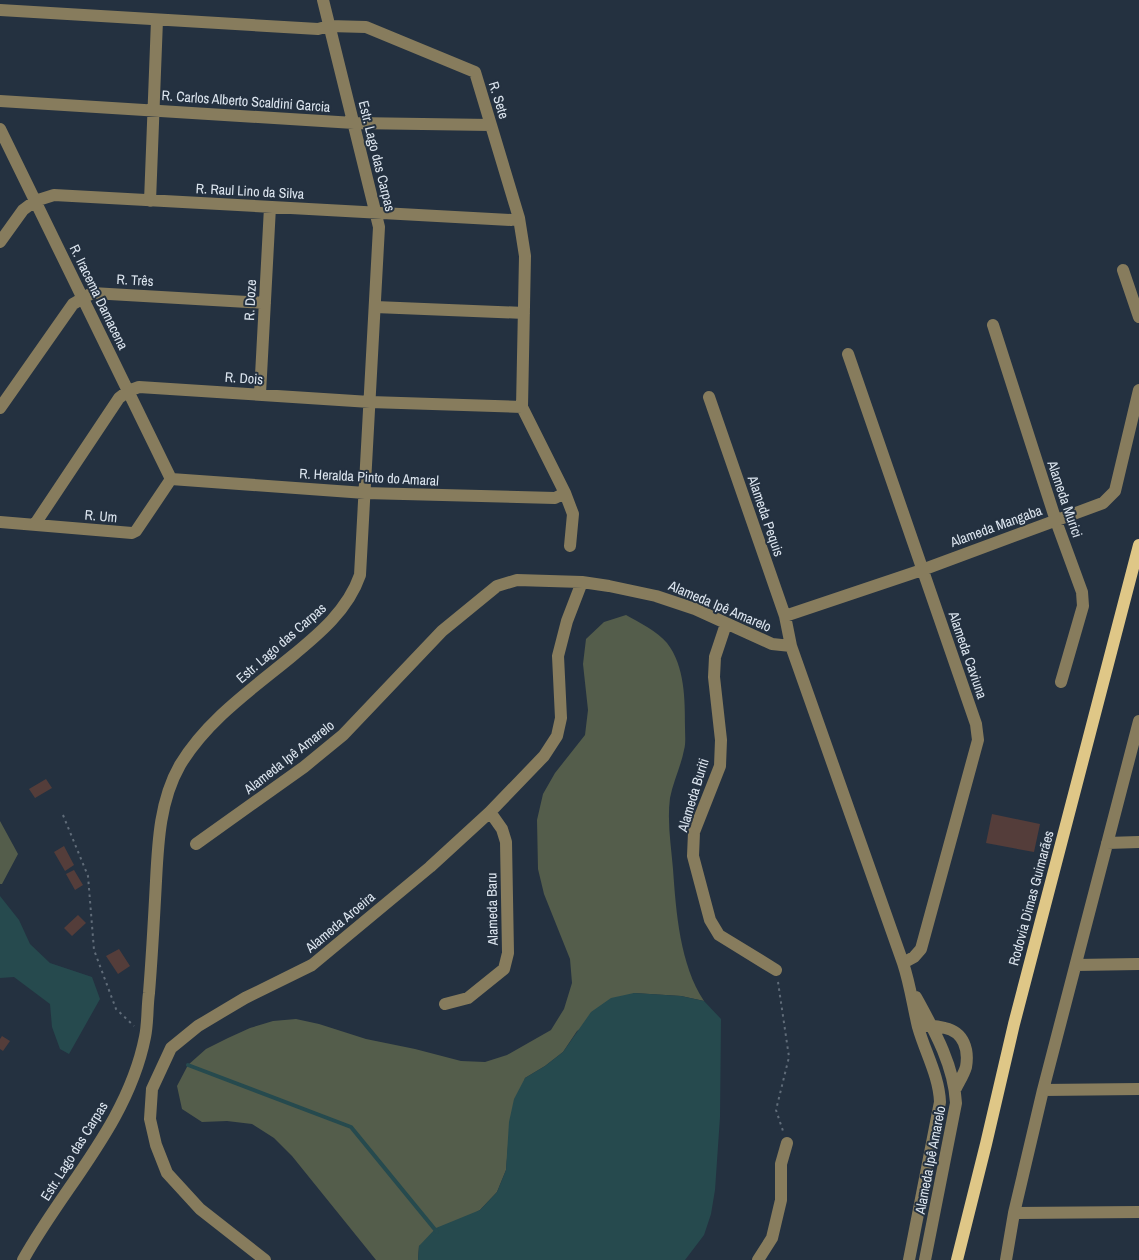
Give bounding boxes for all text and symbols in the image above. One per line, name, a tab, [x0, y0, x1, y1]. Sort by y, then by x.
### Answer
street label: R. Sete	[485, 79, 513, 121]
street label: R. Carlos Alberto Scaldini Garcia	[161, 86, 332, 116]
street label: Estr. Lago das Carpas	[355, 99, 400, 214]
street label: R. Raul Lino da Silva	[195, 179, 305, 203]
street label: R. Iracema Damacena	[66, 241, 133, 353]
street label: R. Três	[116, 270, 154, 290]
street label: R. Doze	[240, 279, 260, 321]
street label: R. Dois	[224, 368, 264, 388]
street label: Alameda Murici	[1043, 457, 1087, 540]
street label: R. Heralda Pinto do Amaral	[299, 464, 439, 490]
street label: Alameda Pequis	[743, 472, 788, 559]
street label: Alameda Mangaba	[947, 501, 1045, 551]
street label: R. Um	[84, 506, 118, 526]
street label: Alameda Ipê Amarelo	[665, 576, 774, 636]
street label: Estr. Lago das Carpas	[232, 599, 330, 687]
street label: Alameda Caviuna	[944, 608, 992, 702]
street label: Alameda Ipê Amarelo	[239, 716, 338, 798]
street label: Alameda Buriti	[673, 756, 713, 835]
street label: Rodovia Dimas Guimarães	[1004, 828, 1058, 968]
street label: Alameda Baru	[482, 872, 502, 947]
street label: Alameda Aroeira	[301, 887, 379, 957]
street label: Estr. Lago das Carpas	[36, 1098, 112, 1204]
street label: Alameda Ipê Amarelo	[911, 1104, 949, 1217]

